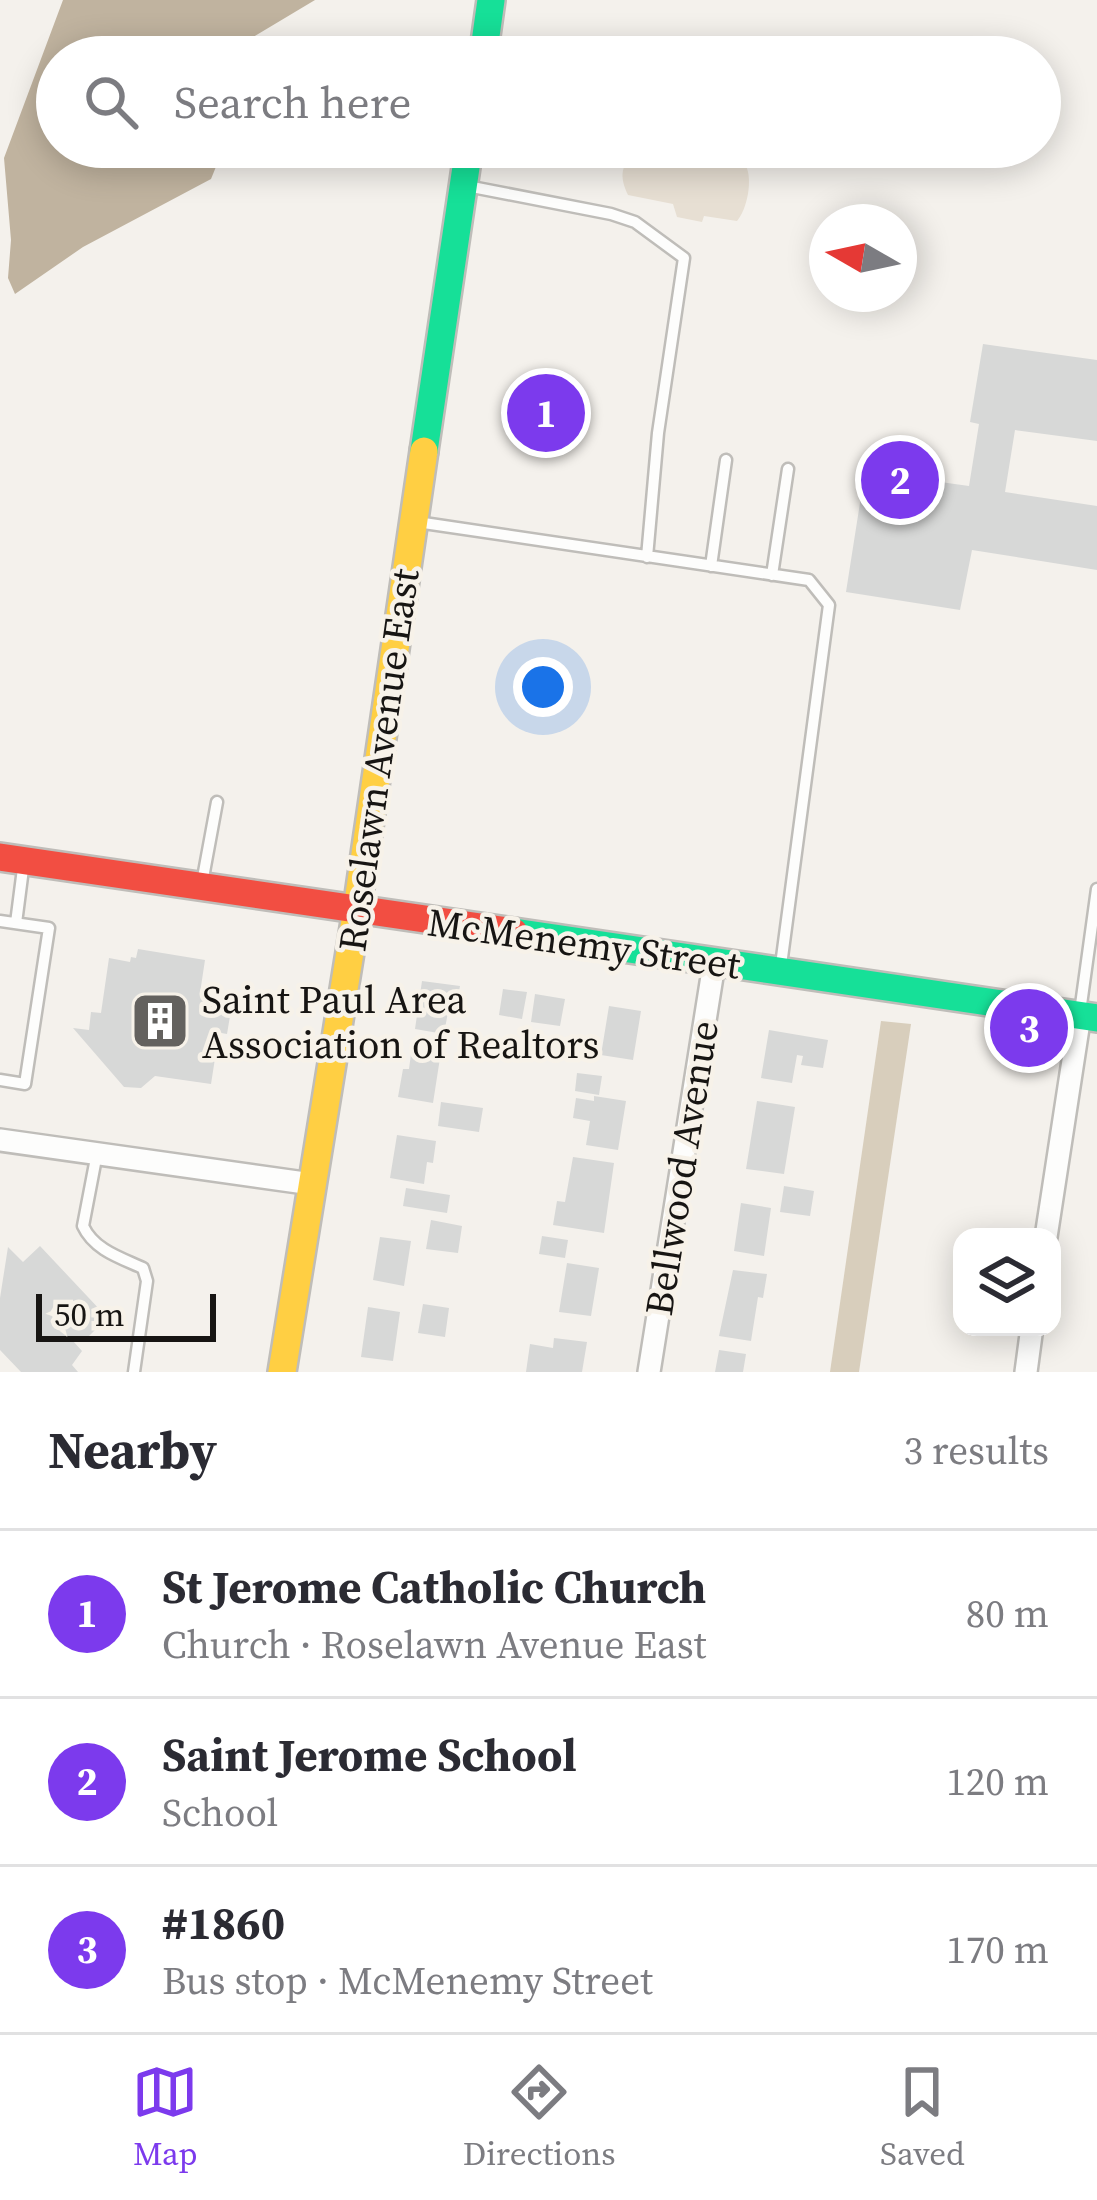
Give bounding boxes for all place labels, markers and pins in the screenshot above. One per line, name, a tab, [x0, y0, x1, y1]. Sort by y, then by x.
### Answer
pin: 1	[507, 368, 585, 458]
pin: 2	[861, 435, 939, 525]
place label: Saint Paul Area Association of Realtors	[202, 973, 600, 1071]
pin: 3	[990, 983, 1068, 1073]
building icon: Saint Paul Area Association of Realtors	[129, 990, 191, 1052]

